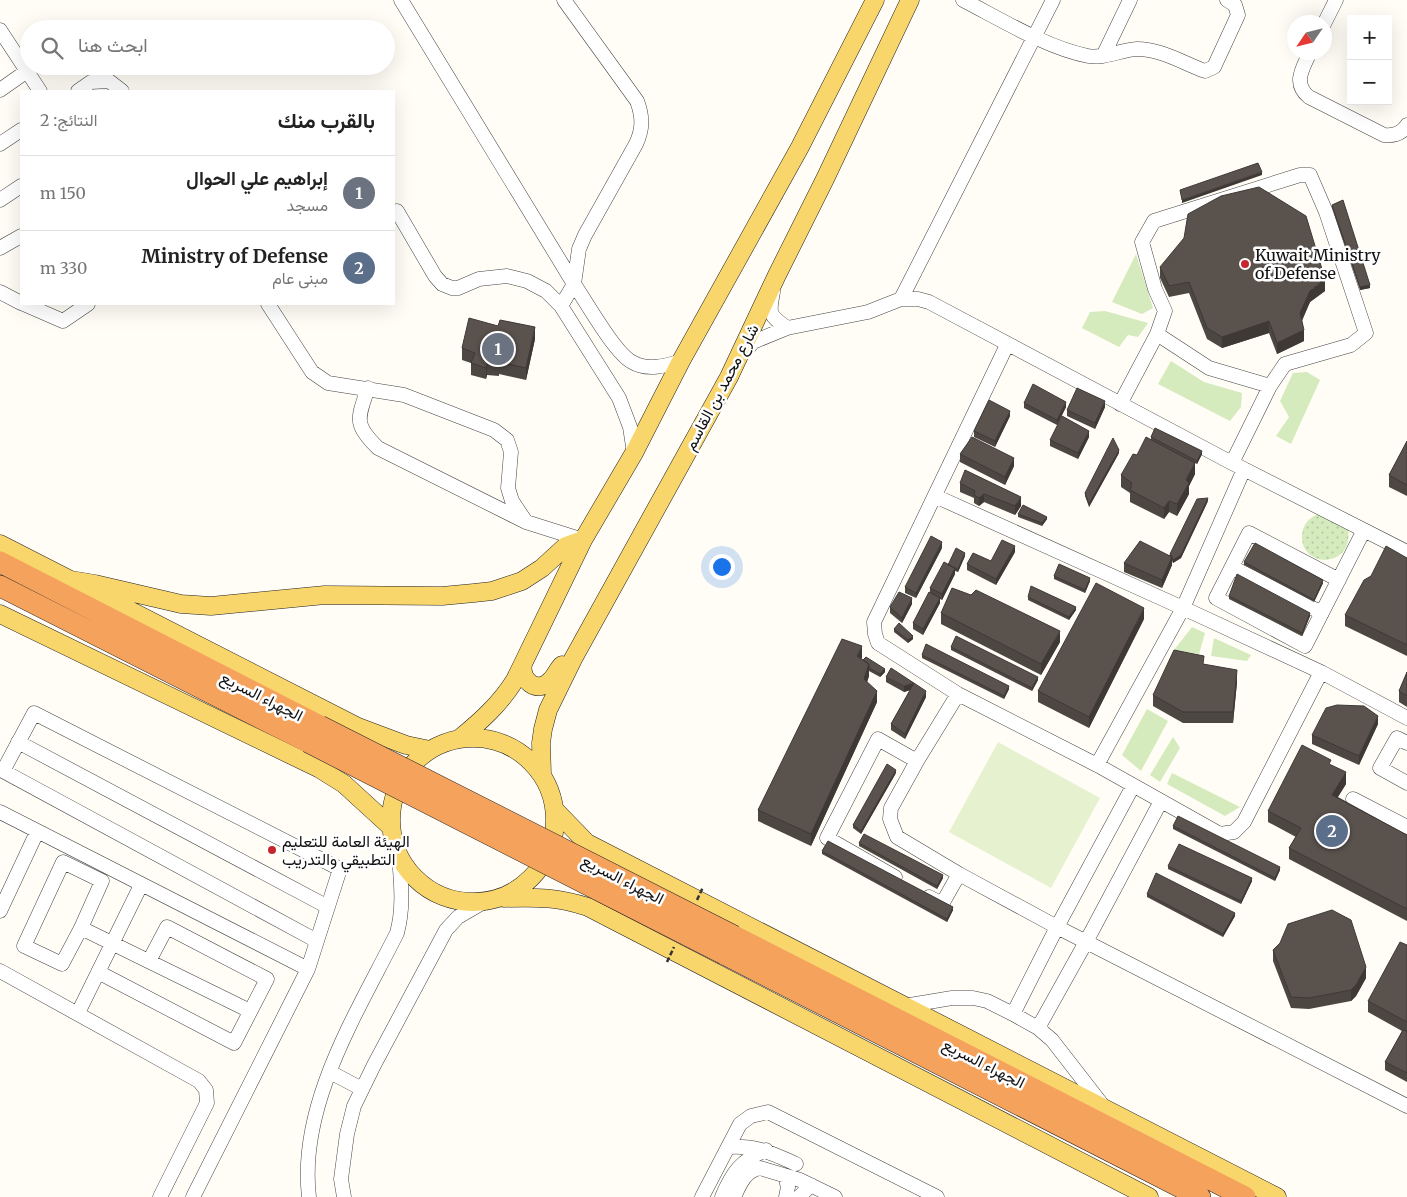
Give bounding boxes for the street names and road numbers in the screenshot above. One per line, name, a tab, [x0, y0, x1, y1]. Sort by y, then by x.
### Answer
street label: شارع محمد بن القاسم	[679, 320, 764, 455]
street label: الجهراء السريع	[217, 667, 307, 727]
street label: الجهراء السريع	[578, 850, 668, 910]
street label: الجهراء السريع	[939, 1034, 1029, 1094]

